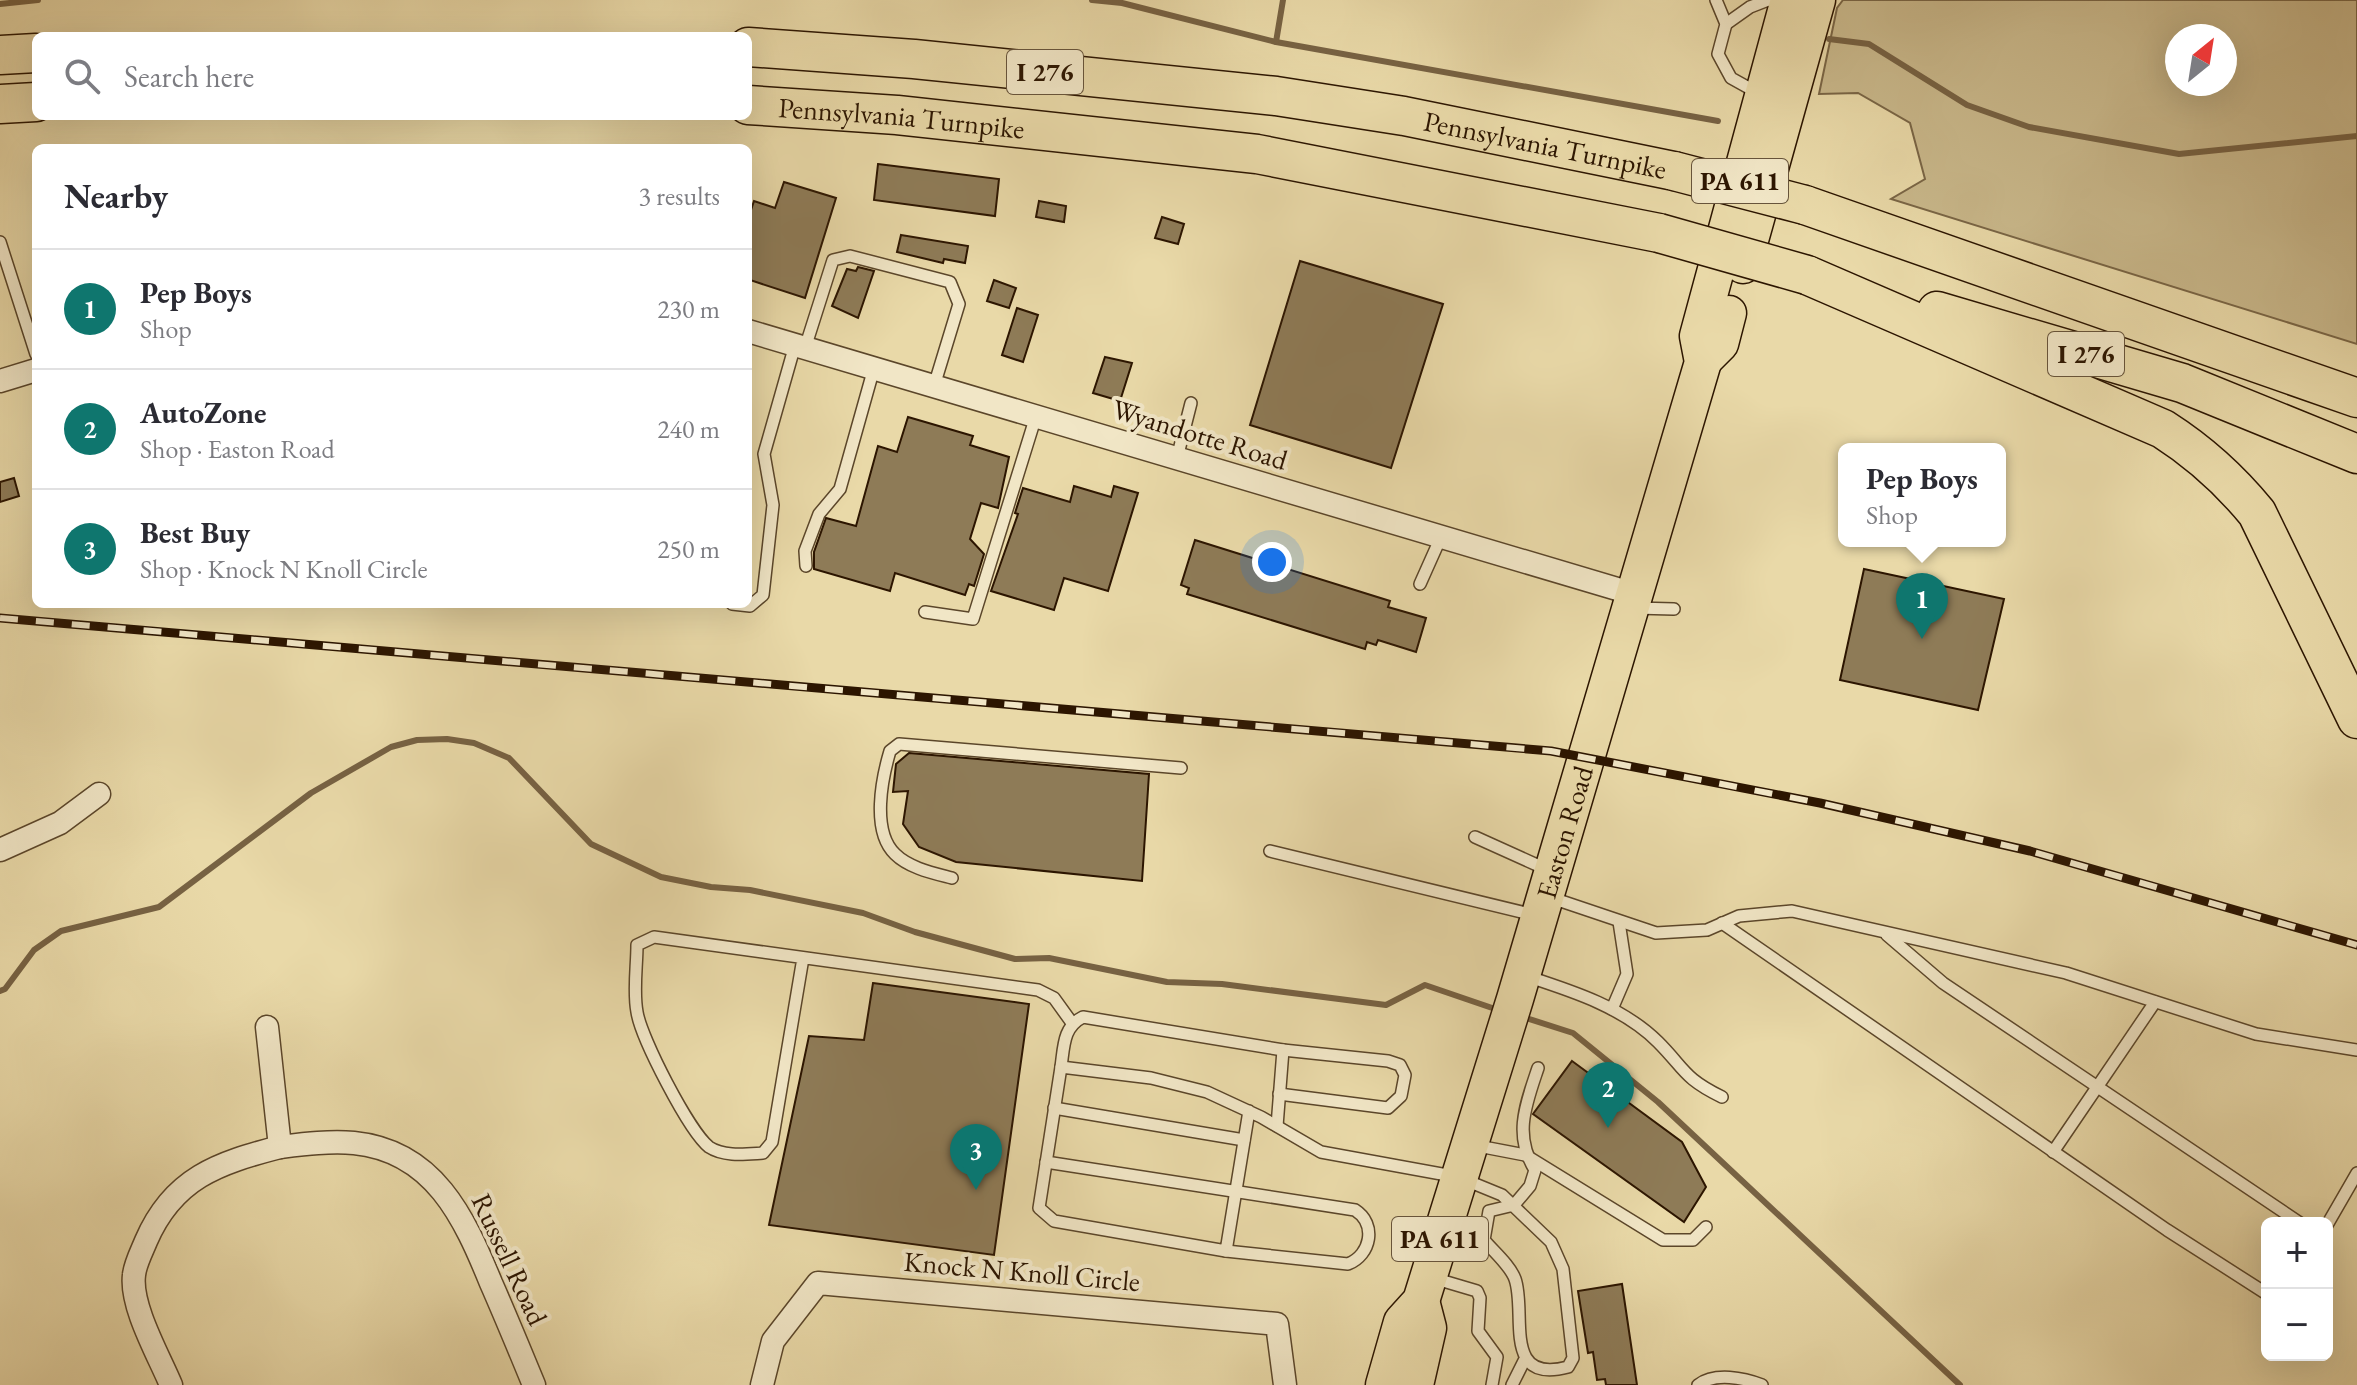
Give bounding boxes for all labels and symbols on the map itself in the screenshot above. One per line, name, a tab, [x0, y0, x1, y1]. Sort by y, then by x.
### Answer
north arrow	[2165, 24, 2237, 96]
road number: I 276	[1007, 50, 1083, 94]
street label: Pennsylvania Turnpike	[777, 89, 1026, 147]
street label: Pennsylvania Turnpike	[1421, 102, 1670, 187]
road number: PA 611	[1692, 159, 1788, 203]
road number: I 276	[2048, 332, 2124, 376]
street label: Wyandotte Road	[1108, 390, 1293, 478]
your location	[1252, 542, 1292, 582]
pin: 1	[1896, 573, 1948, 639]
street label: Easton Road	[1528, 761, 1601, 903]
pin: 2	[1582, 1062, 1634, 1128]
pin: 3	[950, 1124, 1002, 1190]
street label: Russell Road	[464, 1187, 557, 1331]
road number: PA 611	[1392, 1217, 1488, 1261]
street label: Knock N Knoll Circle	[902, 1243, 1142, 1299]

